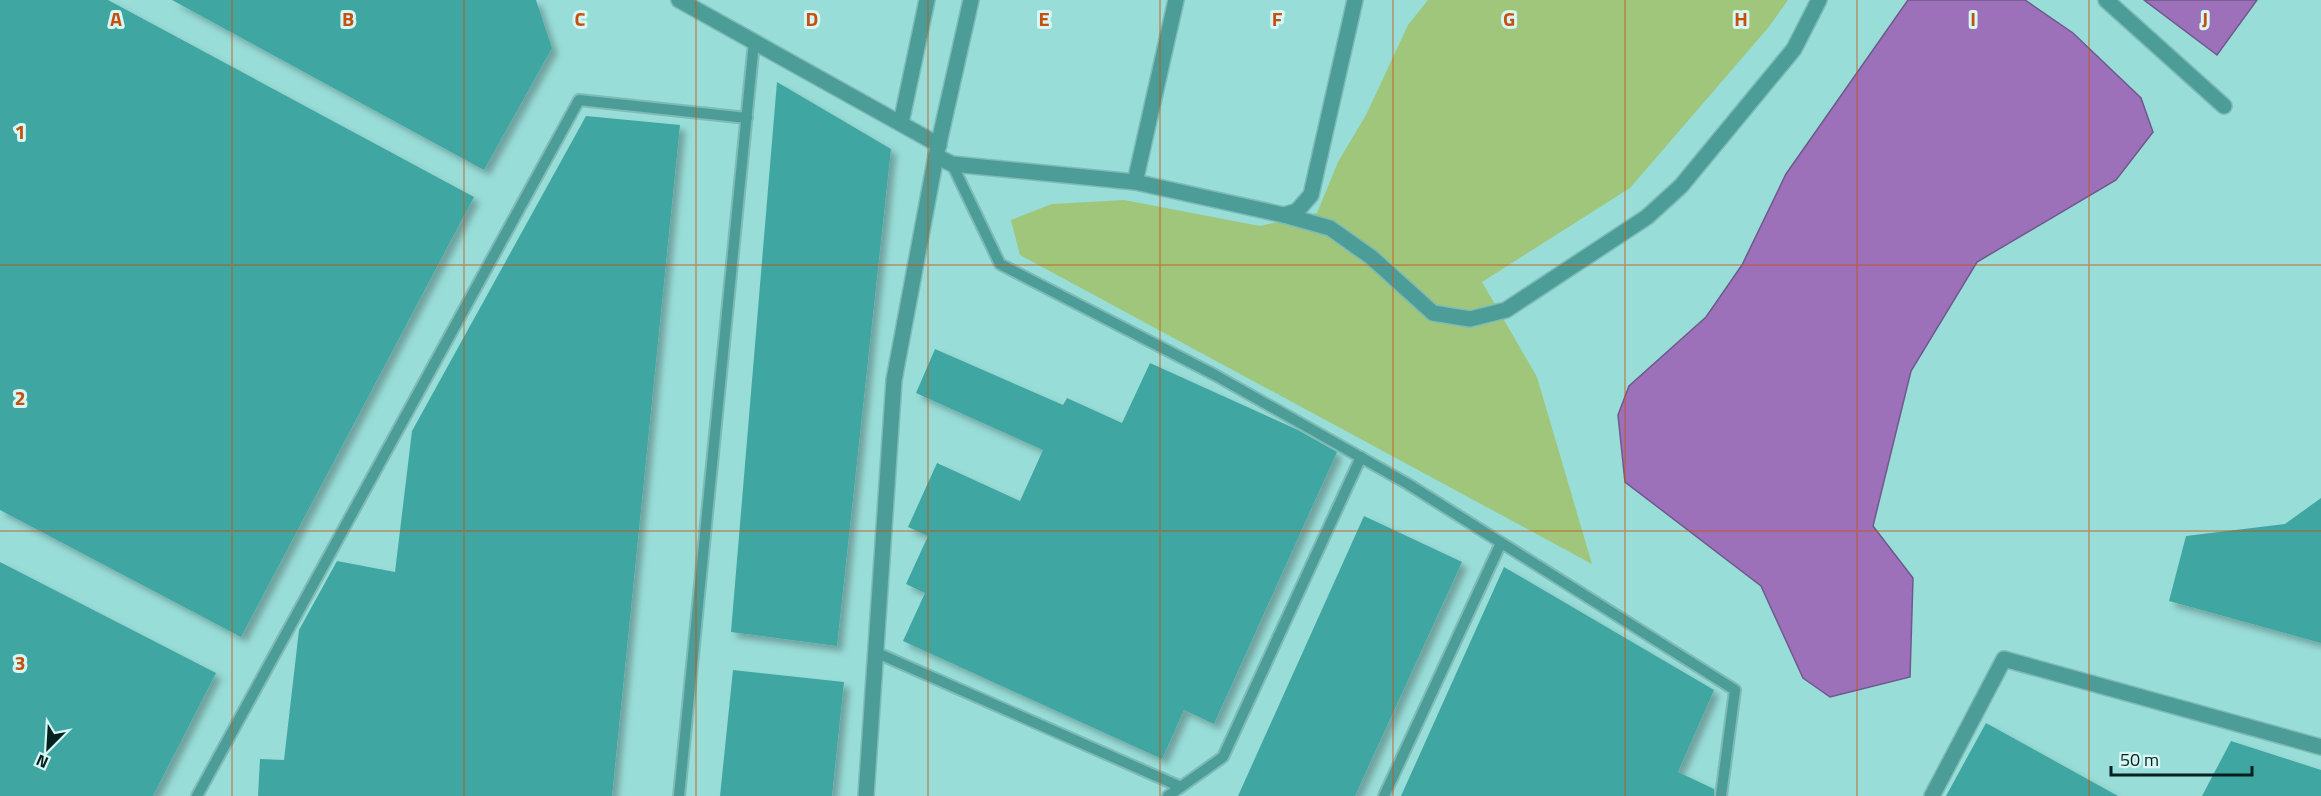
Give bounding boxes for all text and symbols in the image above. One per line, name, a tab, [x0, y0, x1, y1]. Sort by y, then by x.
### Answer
text: A	[110, 3, 122, 34]
text: B	[342, 3, 354, 34]
text: C	[575, 3, 586, 34]
text: D	[806, 3, 818, 34]
text: E	[1038, 3, 1050, 34]
text: F	[1272, 3, 1283, 34]
text: G	[1503, 3, 1515, 34]
text: H	[1734, 3, 1748, 34]
text: I	[1970, 3, 1976, 34]
text: J	[2202, 3, 2208, 34]
text: 1	[14, 116, 26, 147]
text: 2	[14, 382, 26, 413]
text: 3	[14, 647, 26, 678]
north arrow	[18, 718, 78, 778]
scale bar	[2111, 739, 2252, 777]
text: 50 m	[2120, 746, 2159, 773]
text: N	[32, 748, 52, 775]

